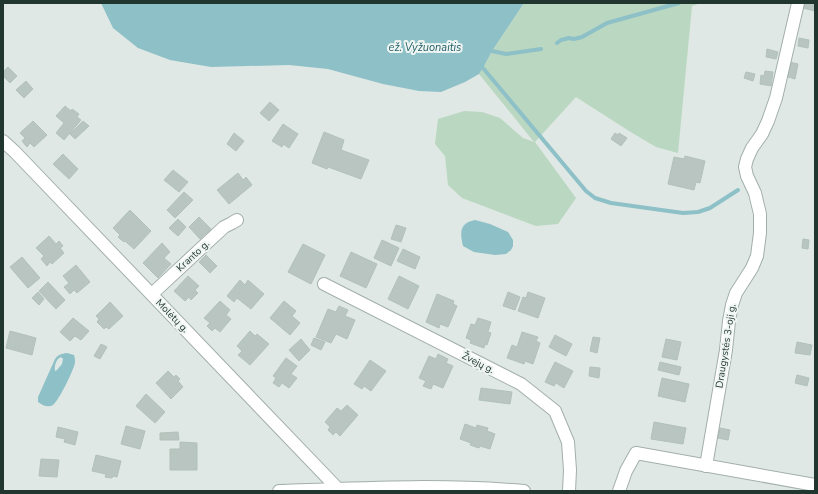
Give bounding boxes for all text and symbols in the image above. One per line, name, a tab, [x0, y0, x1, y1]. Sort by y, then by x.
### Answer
water label: ež. Vyžuonaitis	[389, 40, 461, 55]
street label: Kranto g.	[173, 237, 213, 275]
street label: Molėtų g.	[152, 296, 192, 336]
street label: Draugystės 3-oji g.	[712, 303, 740, 389]
street label: Žvejų g.	[459, 349, 497, 377]

